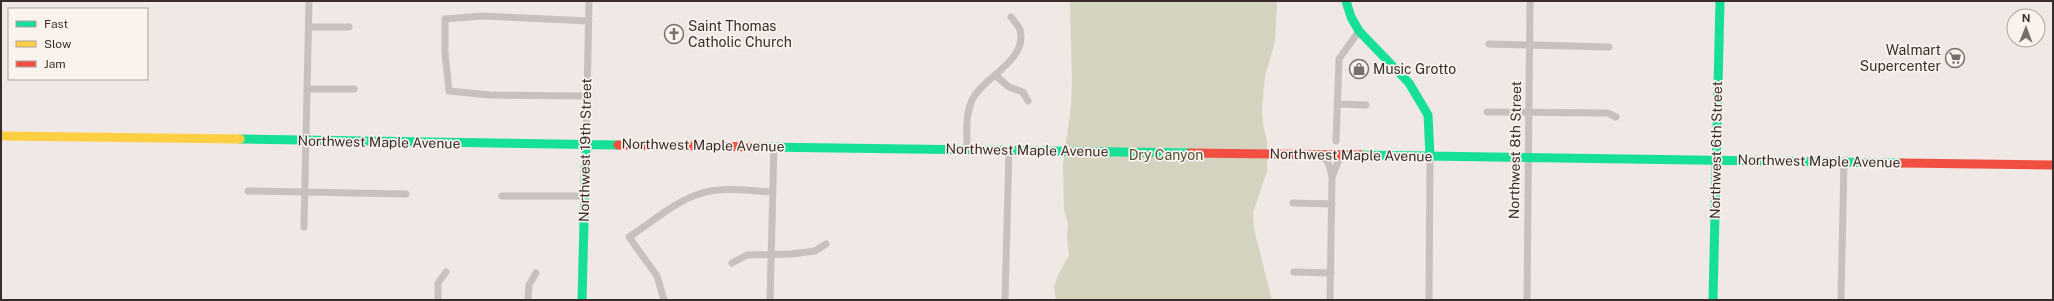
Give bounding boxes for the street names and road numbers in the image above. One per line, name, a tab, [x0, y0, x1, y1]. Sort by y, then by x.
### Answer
street label: Northwest 19th Street	[576, 78, 594, 222]
street label: Northwest 8th Street	[1506, 81, 1524, 219]
street label: Northwest 6th Street	[1707, 81, 1725, 219]
street label: Northwest Maple Avenue	[297, 133, 461, 151]
street label: Northwest Maple Avenue	[621, 136, 785, 154]
street label: Northwest Maple Avenue	[945, 141, 1109, 159]
street label: Northwest Maple Avenue	[1269, 146, 1433, 164]
street label: Northwest Maple Avenue	[1737, 152, 1901, 170]

